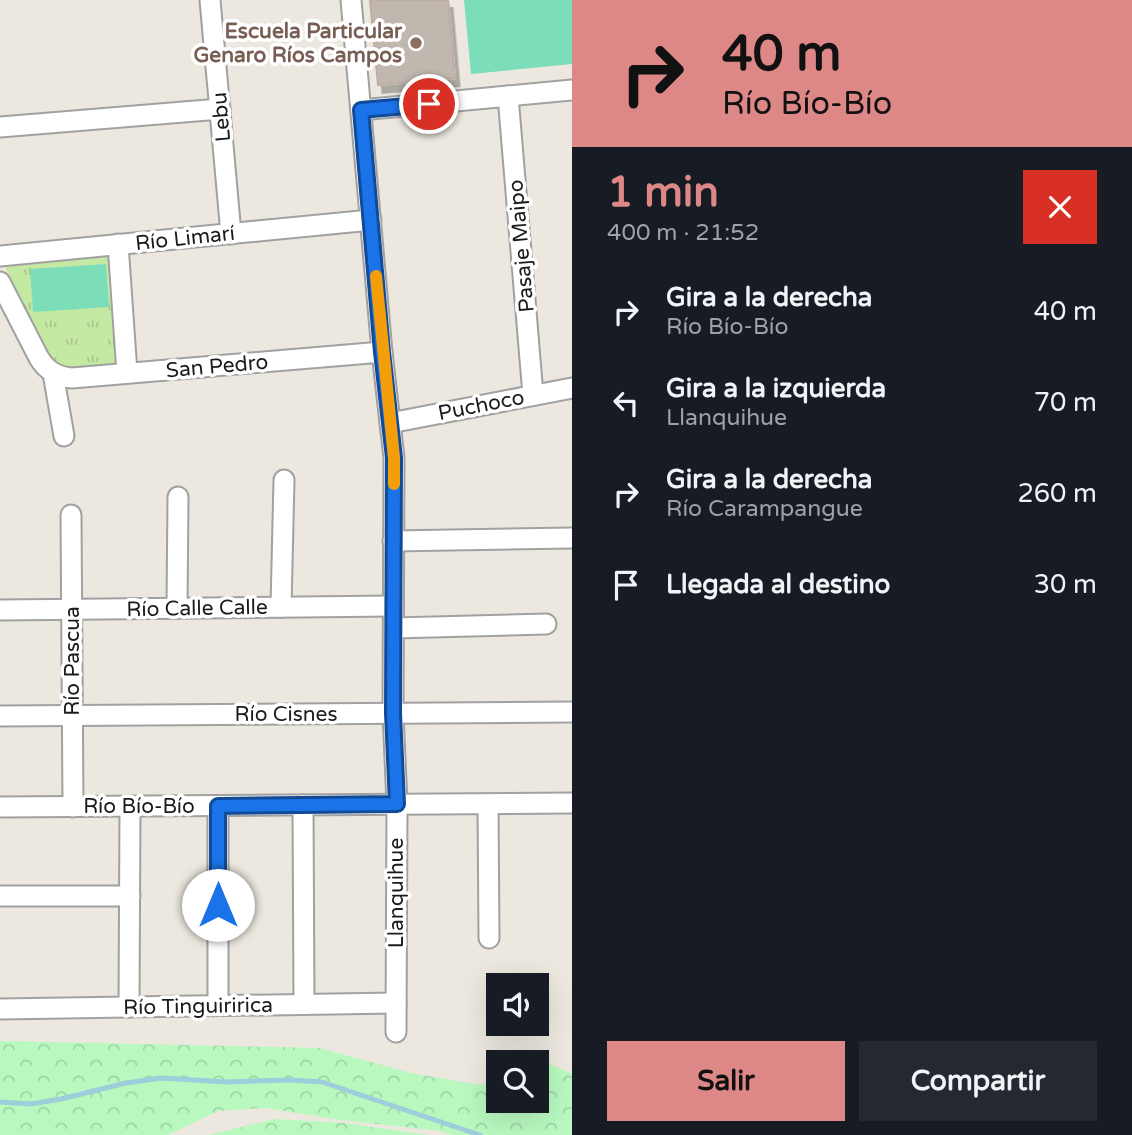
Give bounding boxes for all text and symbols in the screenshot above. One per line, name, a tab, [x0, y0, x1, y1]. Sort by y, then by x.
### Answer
place label: Escuela Particular Genaro Ríos Campos	[193, 19, 403, 68]
text: 40 m	[722, 25, 841, 84]
icon: right	[607, 28, 698, 119]
marker: Escuela Particular Genaro Ríos Campos	[408, 35, 424, 51]
pin	[399, 74, 459, 134]
icon: arrive	[410, 85, 448, 123]
text: Río Bío-Bío	[722, 85, 892, 123]
street label: Lebu	[207, 91, 236, 143]
text: 1 min	[607, 167, 719, 218]
button: close	[1023, 170, 1097, 244]
street label: Pasaje Maipo	[503, 178, 540, 313]
text: 400 m · 21:52	[607, 219, 759, 247]
street label: Río Limarí	[134, 221, 236, 256]
text: Gira a la derecha	[666, 282, 872, 313]
icon: right	[607, 293, 645, 331]
text: 40 m	[1034, 296, 1097, 327]
text: Río Bío-Bío	[666, 313, 788, 341]
street label: San Pedro	[165, 350, 269, 383]
text: Gira a la izquierda	[666, 373, 886, 404]
icon: left	[607, 384, 645, 422]
street label: Puchoco	[436, 385, 526, 426]
text: 70 m	[1034, 387, 1097, 418]
text: Llanquihue	[666, 404, 787, 432]
text: Gira a la derecha	[666, 464, 872, 495]
icon: right	[607, 475, 645, 513]
text: 260 m	[1017, 478, 1097, 509]
text: Río Carampangue	[666, 495, 863, 523]
icon: arrive	[607, 566, 645, 604]
text: Llegada al destino	[666, 569, 890, 600]
text: 30 m	[1034, 569, 1097, 600]
street label: Río Calle Calle	[126, 595, 268, 622]
street label: Río Pascua	[60, 606, 85, 716]
street label: Río Cisnes	[234, 702, 338, 727]
street label: Río Bío-Bío	[83, 794, 195, 819]
street label: Llanquihue	[384, 838, 409, 948]
position arrow	[181, 868, 255, 942]
map controls	[486, 973, 549, 1113]
button: sound	[486, 973, 549, 1036]
street label: Río Tinguiririca	[123, 993, 273, 1020]
button: Salir	[607, 1041, 845, 1121]
button: Compartir	[859, 1041, 1097, 1121]
button: search	[486, 1050, 549, 1113]

